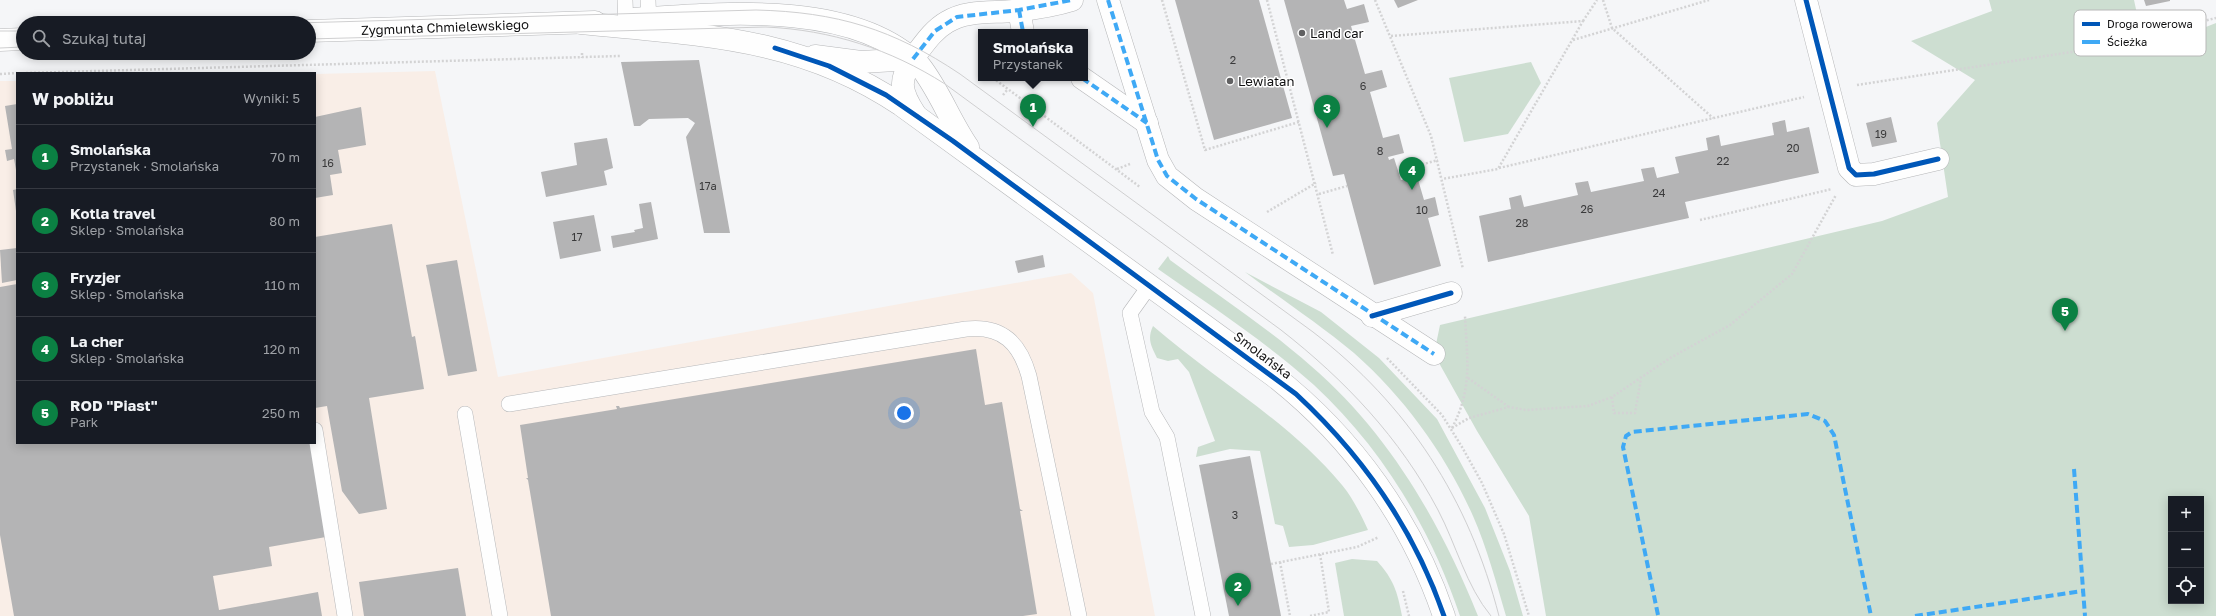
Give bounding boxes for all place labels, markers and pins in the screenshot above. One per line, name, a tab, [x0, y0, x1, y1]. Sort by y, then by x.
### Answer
place label: Land car	[1310, 25, 1364, 41]
marker: Land car	[1297, 28, 1307, 38]
place label: Lewiatan	[1238, 73, 1294, 89]
marker: Lewiatan	[1225, 76, 1235, 86]
pin: 1	[1020, 94, 1046, 127]
pin: 3	[1314, 95, 1340, 128]
pin: 4	[1399, 157, 1425, 190]
pin: 5	[2052, 298, 2078, 331]
pin: 2	[1225, 573, 1251, 606]

